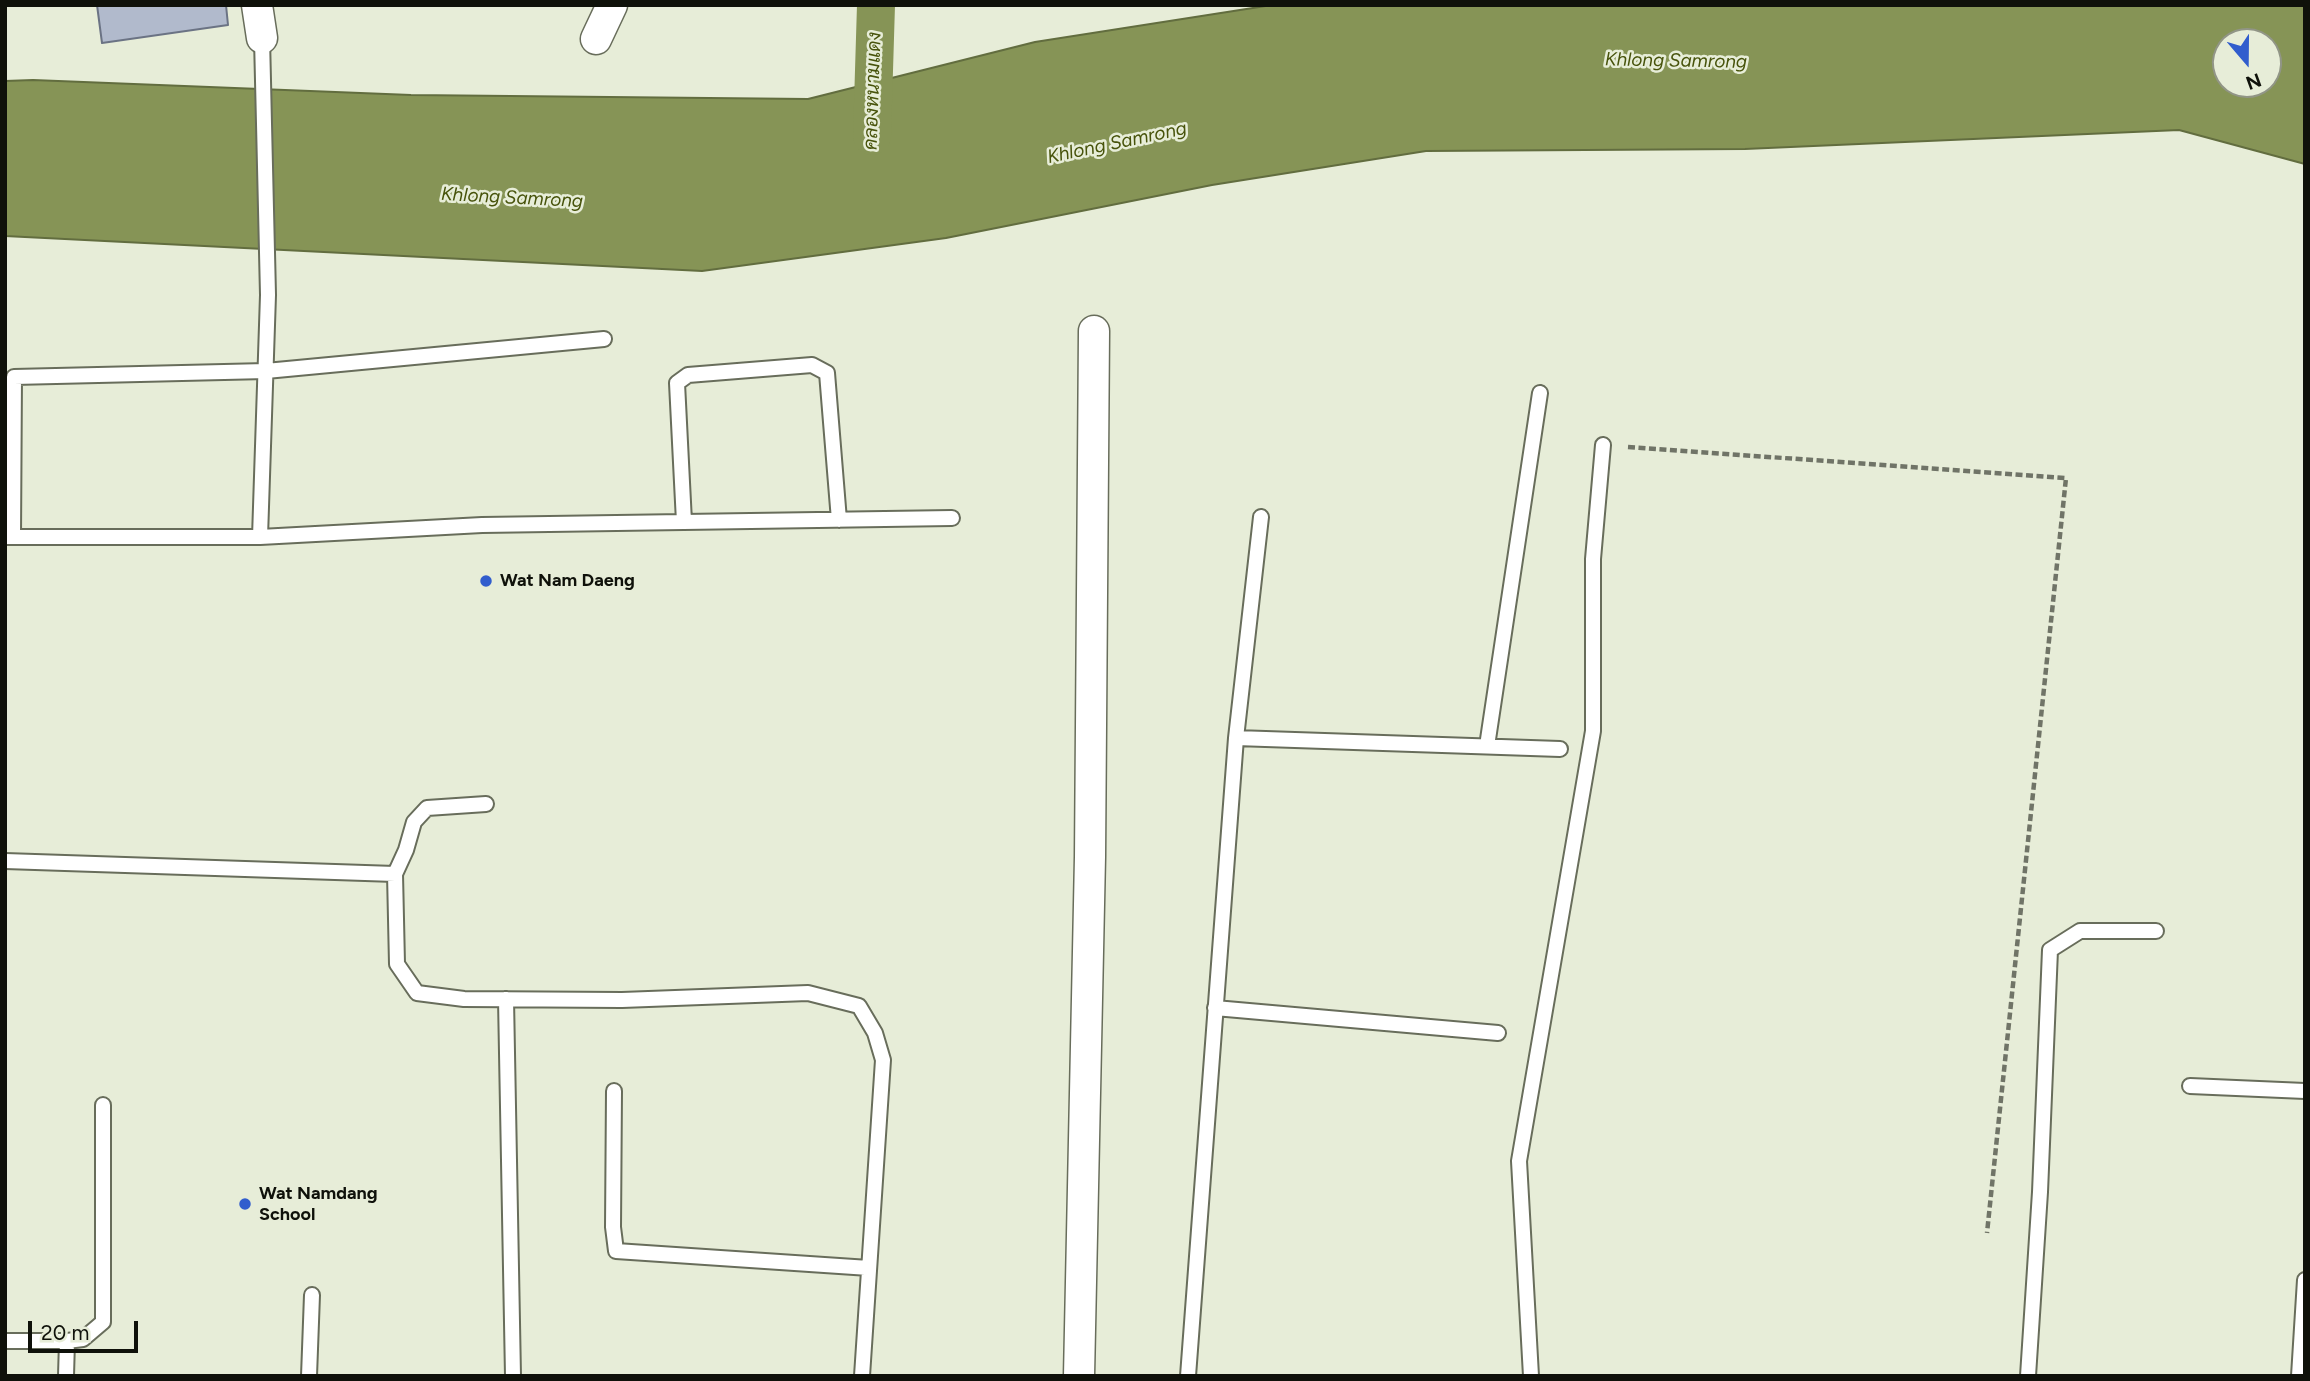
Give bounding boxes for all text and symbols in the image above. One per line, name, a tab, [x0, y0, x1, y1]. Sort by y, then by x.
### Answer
north arrow	[2212, 28, 2282, 98]
water label: คลองหนามแดง	[860, 32, 886, 150]
water label: Khlong Samrong	[1605, 48, 1747, 74]
text: N	[2243, 68, 2265, 95]
water label: Khlong Samrong	[1045, 117, 1189, 169]
water label: Khlong Samrong	[440, 183, 584, 213]
place label: Wat Nam Daeng	[500, 570, 635, 592]
marker: Wat Nam Daeng	[478, 573, 494, 589]
place label: Wat Namdang School	[259, 1183, 378, 1226]
marker: Wat Namdang School	[237, 1196, 253, 1212]
scale bar	[32, 1308, 142, 1352]
text: 20 m	[41, 1320, 89, 1345]

